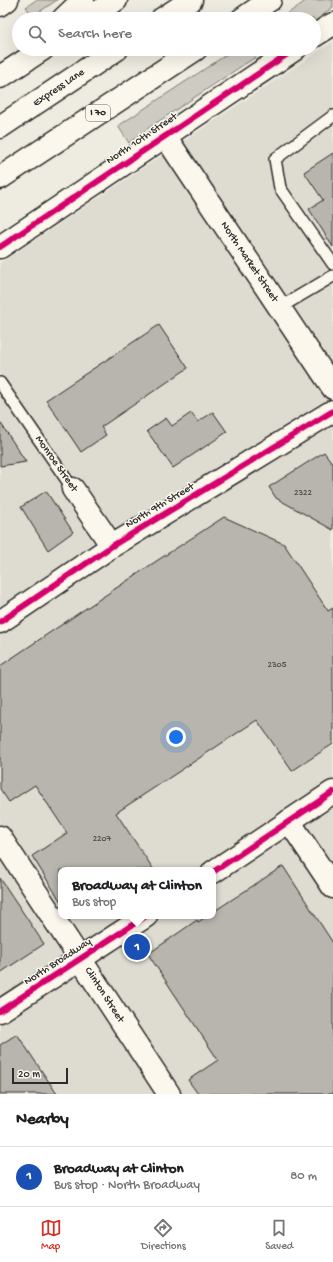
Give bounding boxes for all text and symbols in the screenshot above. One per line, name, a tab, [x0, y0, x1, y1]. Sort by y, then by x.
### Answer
search box	[12, 12, 321, 56]
icon: search	[26, 23, 48, 45]
text: Search here	[58, 25, 132, 43]
street label: Express Lane	[31, 66, 87, 110]
road number: I 70	[86, 105, 110, 121]
street label: North 10th Street	[104, 110, 181, 167]
street label: North Market Street	[218, 219, 281, 306]
street label: Monroe Street	[32, 434, 81, 496]
street label: North 9th Street	[124, 480, 198, 531]
house number: 2322	[294, 488, 313, 499]
house number: 2305	[268, 660, 287, 671]
your location	[166, 727, 186, 747]
house number: 2207	[93, 834, 112, 845]
popup	[58, 867, 216, 919]
text: Broadway at Clinton	[72, 877, 202, 895]
text: Bus stop	[72, 895, 116, 910]
pin: 1	[124, 932, 150, 962]
street label: North Broadway	[22, 936, 94, 988]
street label: Clinton Street	[82, 965, 127, 1026]
scale bar	[12, 1066, 68, 1085]
text: 20 m	[18, 1069, 40, 1081]
text: Nearby	[16, 1110, 69, 1130]
text: Broadway at Clinton	[54, 1160, 184, 1178]
text: 1	[26, 1169, 32, 1184]
text: 80 m	[290, 1169, 317, 1184]
text: Bus stop · North Broadway	[54, 1178, 200, 1193]
tab: Map	[40, 1217, 62, 1253]
tab: Directions	[141, 1217, 186, 1253]
tab: Saved	[265, 1217, 293, 1253]

